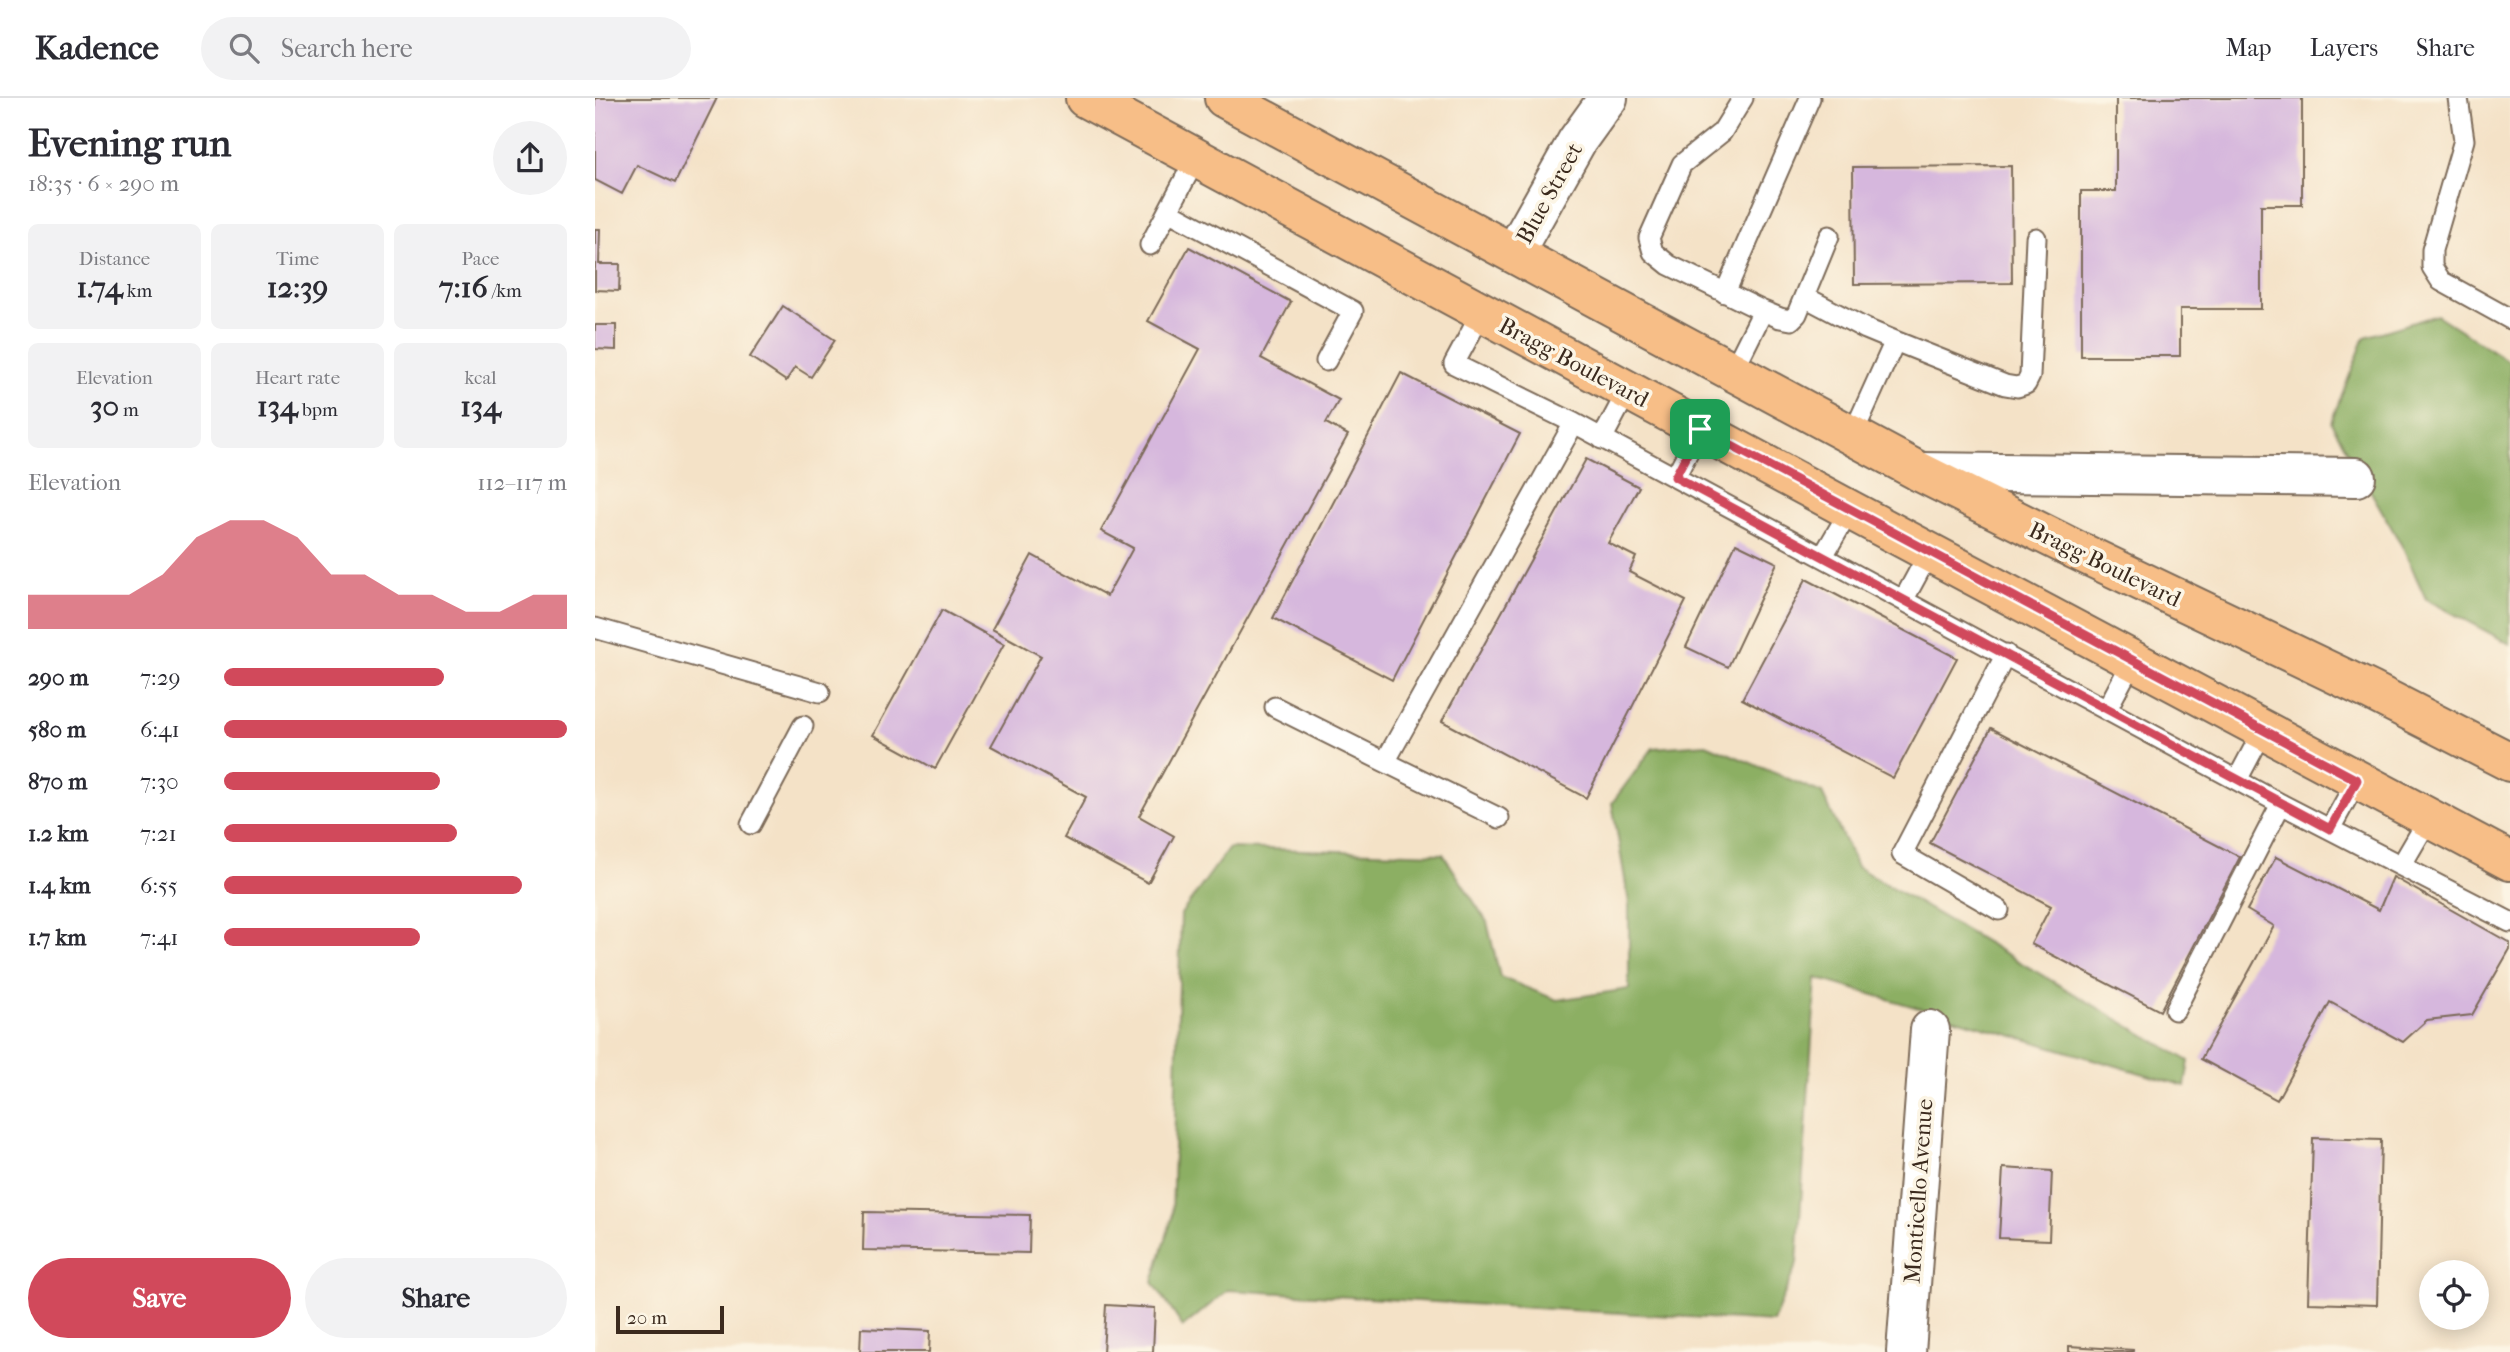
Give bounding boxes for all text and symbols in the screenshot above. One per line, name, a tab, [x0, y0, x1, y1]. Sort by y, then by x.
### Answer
search box	[201, 17, 691, 80]
text: Kadence	[35, 29, 159, 68]
icon: search	[225, 29, 263, 67]
text: Search here	[281, 33, 413, 64]
text: Map	[2226, 34, 2272, 62]
text: Layers	[2310, 34, 2378, 62]
text: Share	[2416, 34, 2475, 62]
text: Evening run	[28, 121, 231, 166]
button: share	[493, 121, 567, 195]
street label: Blue Street	[1511, 138, 1588, 248]
text: 18:35 · 6 × 290 m	[28, 170, 179, 197]
text: Distance	[79, 248, 150, 270]
text: Time	[276, 248, 319, 270]
text: Pace	[462, 248, 499, 270]
text: 1.74	[77, 270, 123, 305]
text: 12:39	[267, 270, 328, 305]
text: 7:16	[439, 270, 488, 305]
text: km	[123, 280, 152, 302]
text: /km	[488, 280, 522, 302]
street label: Bragg Boulevard	[1494, 312, 1654, 413]
text: Elevation	[76, 367, 153, 389]
text: Heart rate	[255, 367, 340, 389]
text: kcal	[465, 367, 496, 389]
text: 30	[90, 389, 119, 424]
text: 134	[257, 389, 298, 424]
text: 134	[460, 389, 501, 424]
text: m	[119, 399, 139, 421]
text: bpm	[298, 399, 338, 421]
pin	[1670, 399, 1730, 459]
icon: arrive	[1681, 410, 1719, 448]
text: Elevation	[28, 469, 121, 496]
text: 112–117 m	[477, 469, 567, 496]
street label: Bragg Boulevard	[2024, 516, 2186, 613]
text: 290 m	[28, 664, 89, 691]
text: 7:29	[140, 664, 181, 691]
text: 580 m	[28, 716, 86, 743]
text: 6:41	[140, 716, 180, 743]
text: 870 m	[28, 768, 87, 795]
text: 7:30	[140, 768, 179, 795]
text: 1.2 km	[28, 820, 88, 847]
text: 7:21	[140, 820, 177, 847]
text: 1.4 km	[28, 872, 91, 899]
text: 6:55	[140, 872, 178, 899]
text: 1.7 km	[28, 924, 86, 951]
text: 7:41	[140, 924, 178, 951]
street label: Monticello Avenue	[1899, 1098, 1938, 1284]
button: Save	[28, 1258, 291, 1338]
button: Share	[305, 1258, 567, 1338]
map controls	[2419, 1260, 2489, 1330]
button: locate	[2419, 1260, 2489, 1330]
scale bar	[616, 1303, 725, 1335]
text: 20 m	[627, 1307, 667, 1329]

